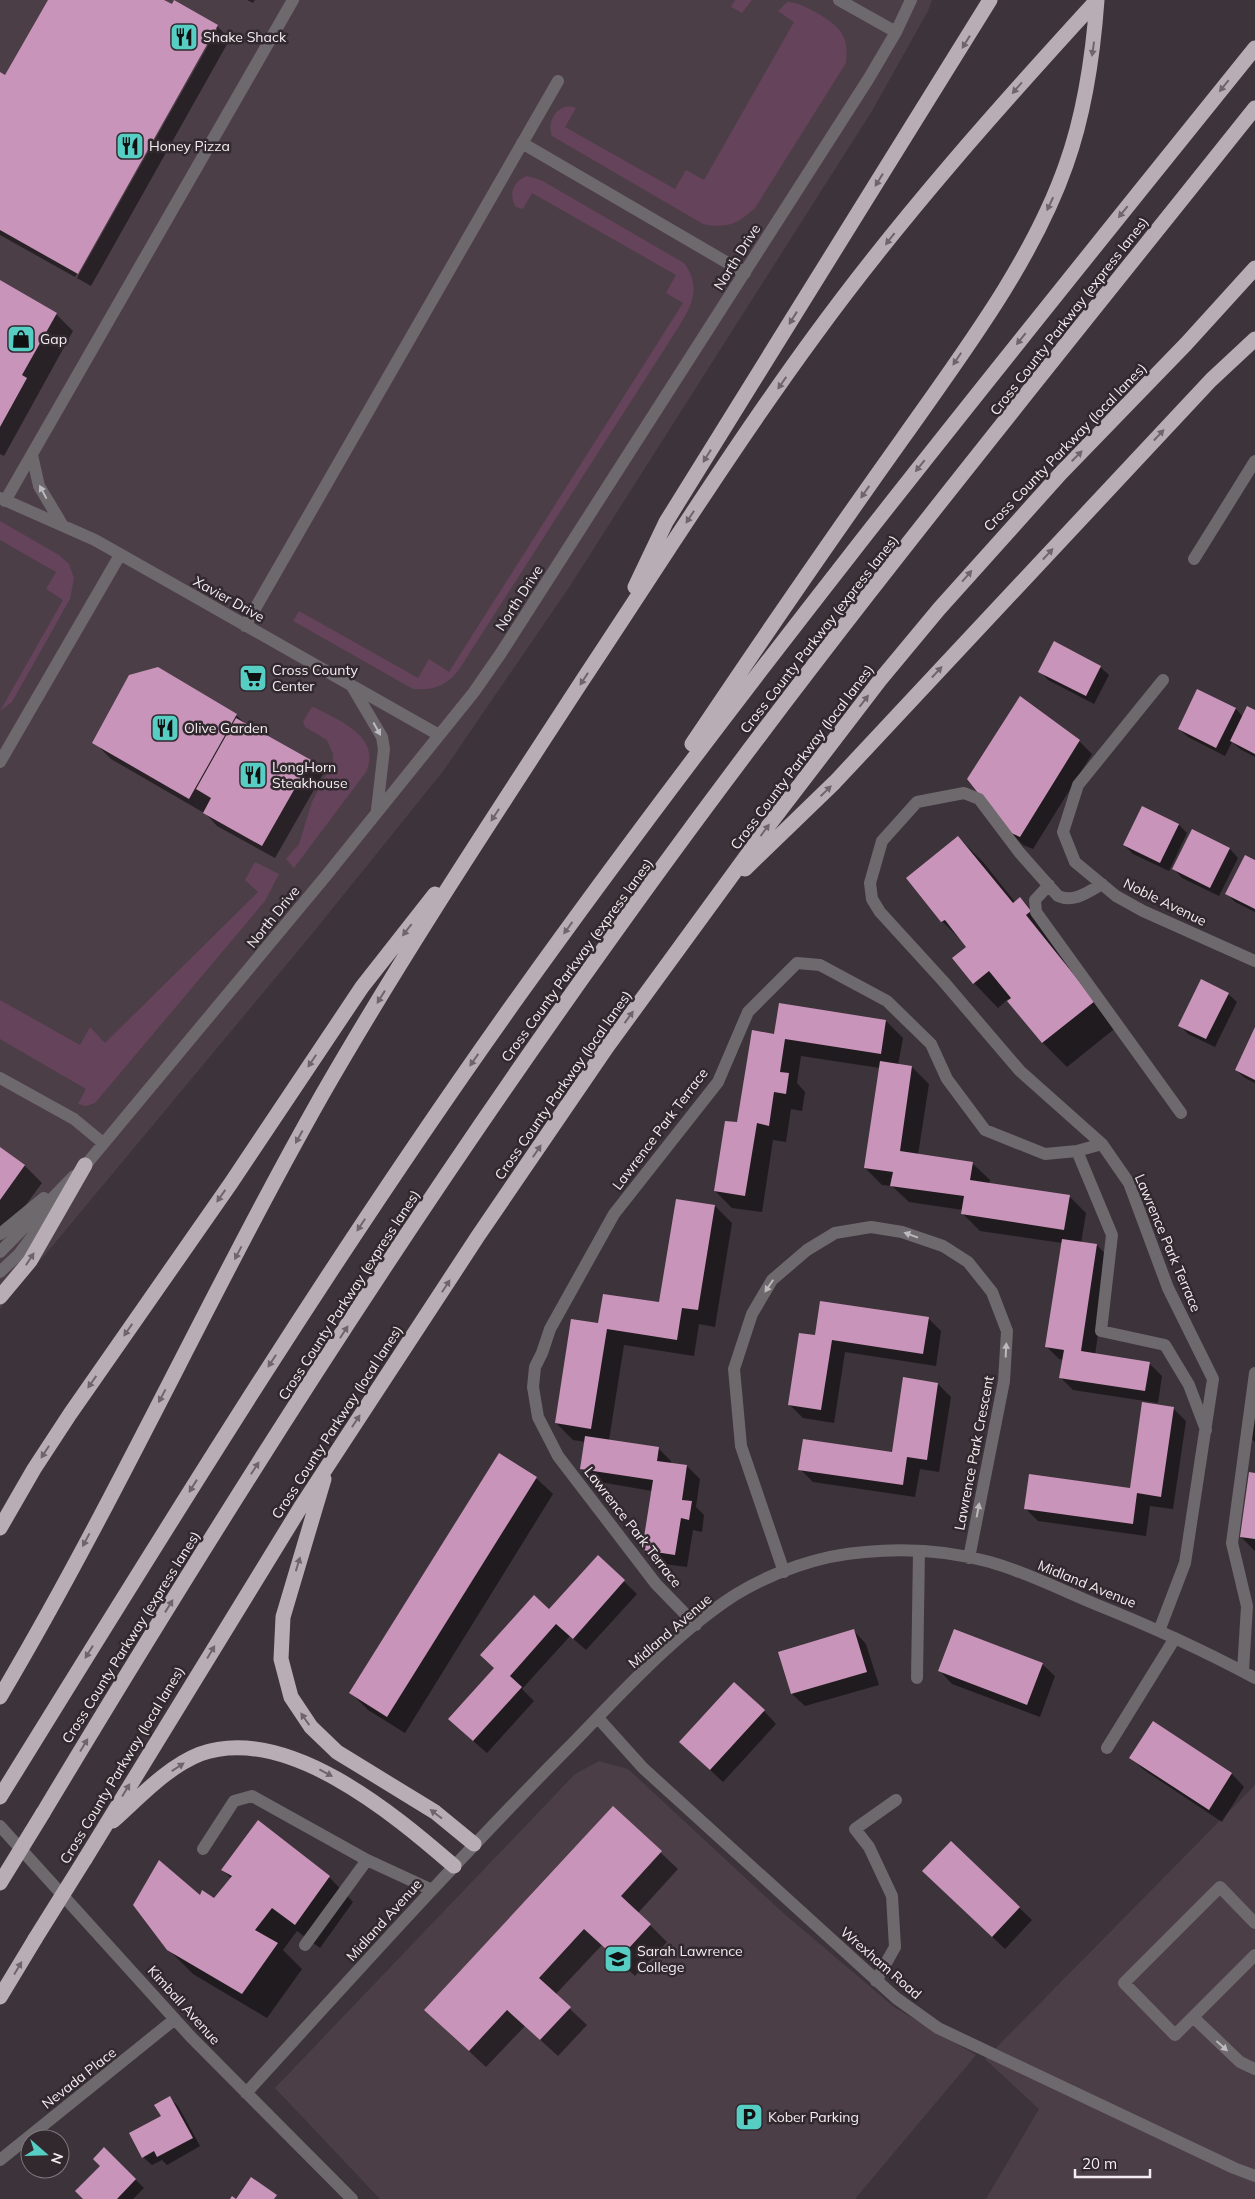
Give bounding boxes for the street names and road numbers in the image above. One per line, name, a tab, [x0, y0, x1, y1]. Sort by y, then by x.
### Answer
street label: Cross County Parkway (express lanes)	[986, 213, 1152, 419]
street label: North Drive	[710, 221, 764, 293]
street label: Cross County Parkway (local lanes)	[980, 359, 1150, 535]
street label: Cross County Parkway (express lanes)	[736, 531, 902, 737]
street label: North Drive	[491, 562, 547, 634]
street label: Xavier Drive	[190, 572, 268, 626]
street label: Cross County Parkway (local lanes)	[726, 661, 878, 853]
street label: Cross County Parkway (express lanes)	[497, 855, 657, 1065]
street label: Noble Avenue	[1121, 874, 1209, 930]
street label: North Drive	[243, 882, 303, 952]
street label: Cross County Parkway (local lanes)	[490, 987, 636, 1183]
street label: Lawrence Park Terrace	[608, 1064, 712, 1194]
street label: Lawrence Park Terrace	[1131, 1171, 1205, 1315]
street label: Cross County Parkway (express lanes)	[274, 1186, 424, 1404]
street label: Cross County Parkway (local lanes)	[268, 1322, 406, 1522]
street label: Lawrence Park Crescent	[950, 1374, 998, 1532]
street label: Lawrence Park Terrace	[580, 1463, 686, 1591]
street label: Cross County Parkway (express lanes)	[58, 1527, 204, 1747]
street label: Midland Avenue	[1035, 1556, 1139, 1612]
street label: Midland Avenue	[625, 1590, 715, 1672]
street label: Cross County Parkway (local lanes)	[56, 1663, 188, 1867]
street label: Midland Avenue	[342, 1875, 426, 1965]
street label: Wrexham Road	[837, 1923, 925, 2003]
street label: Kimball Avenue	[144, 1962, 224, 2048]
street label: Nevada Place	[38, 2043, 120, 2113]

